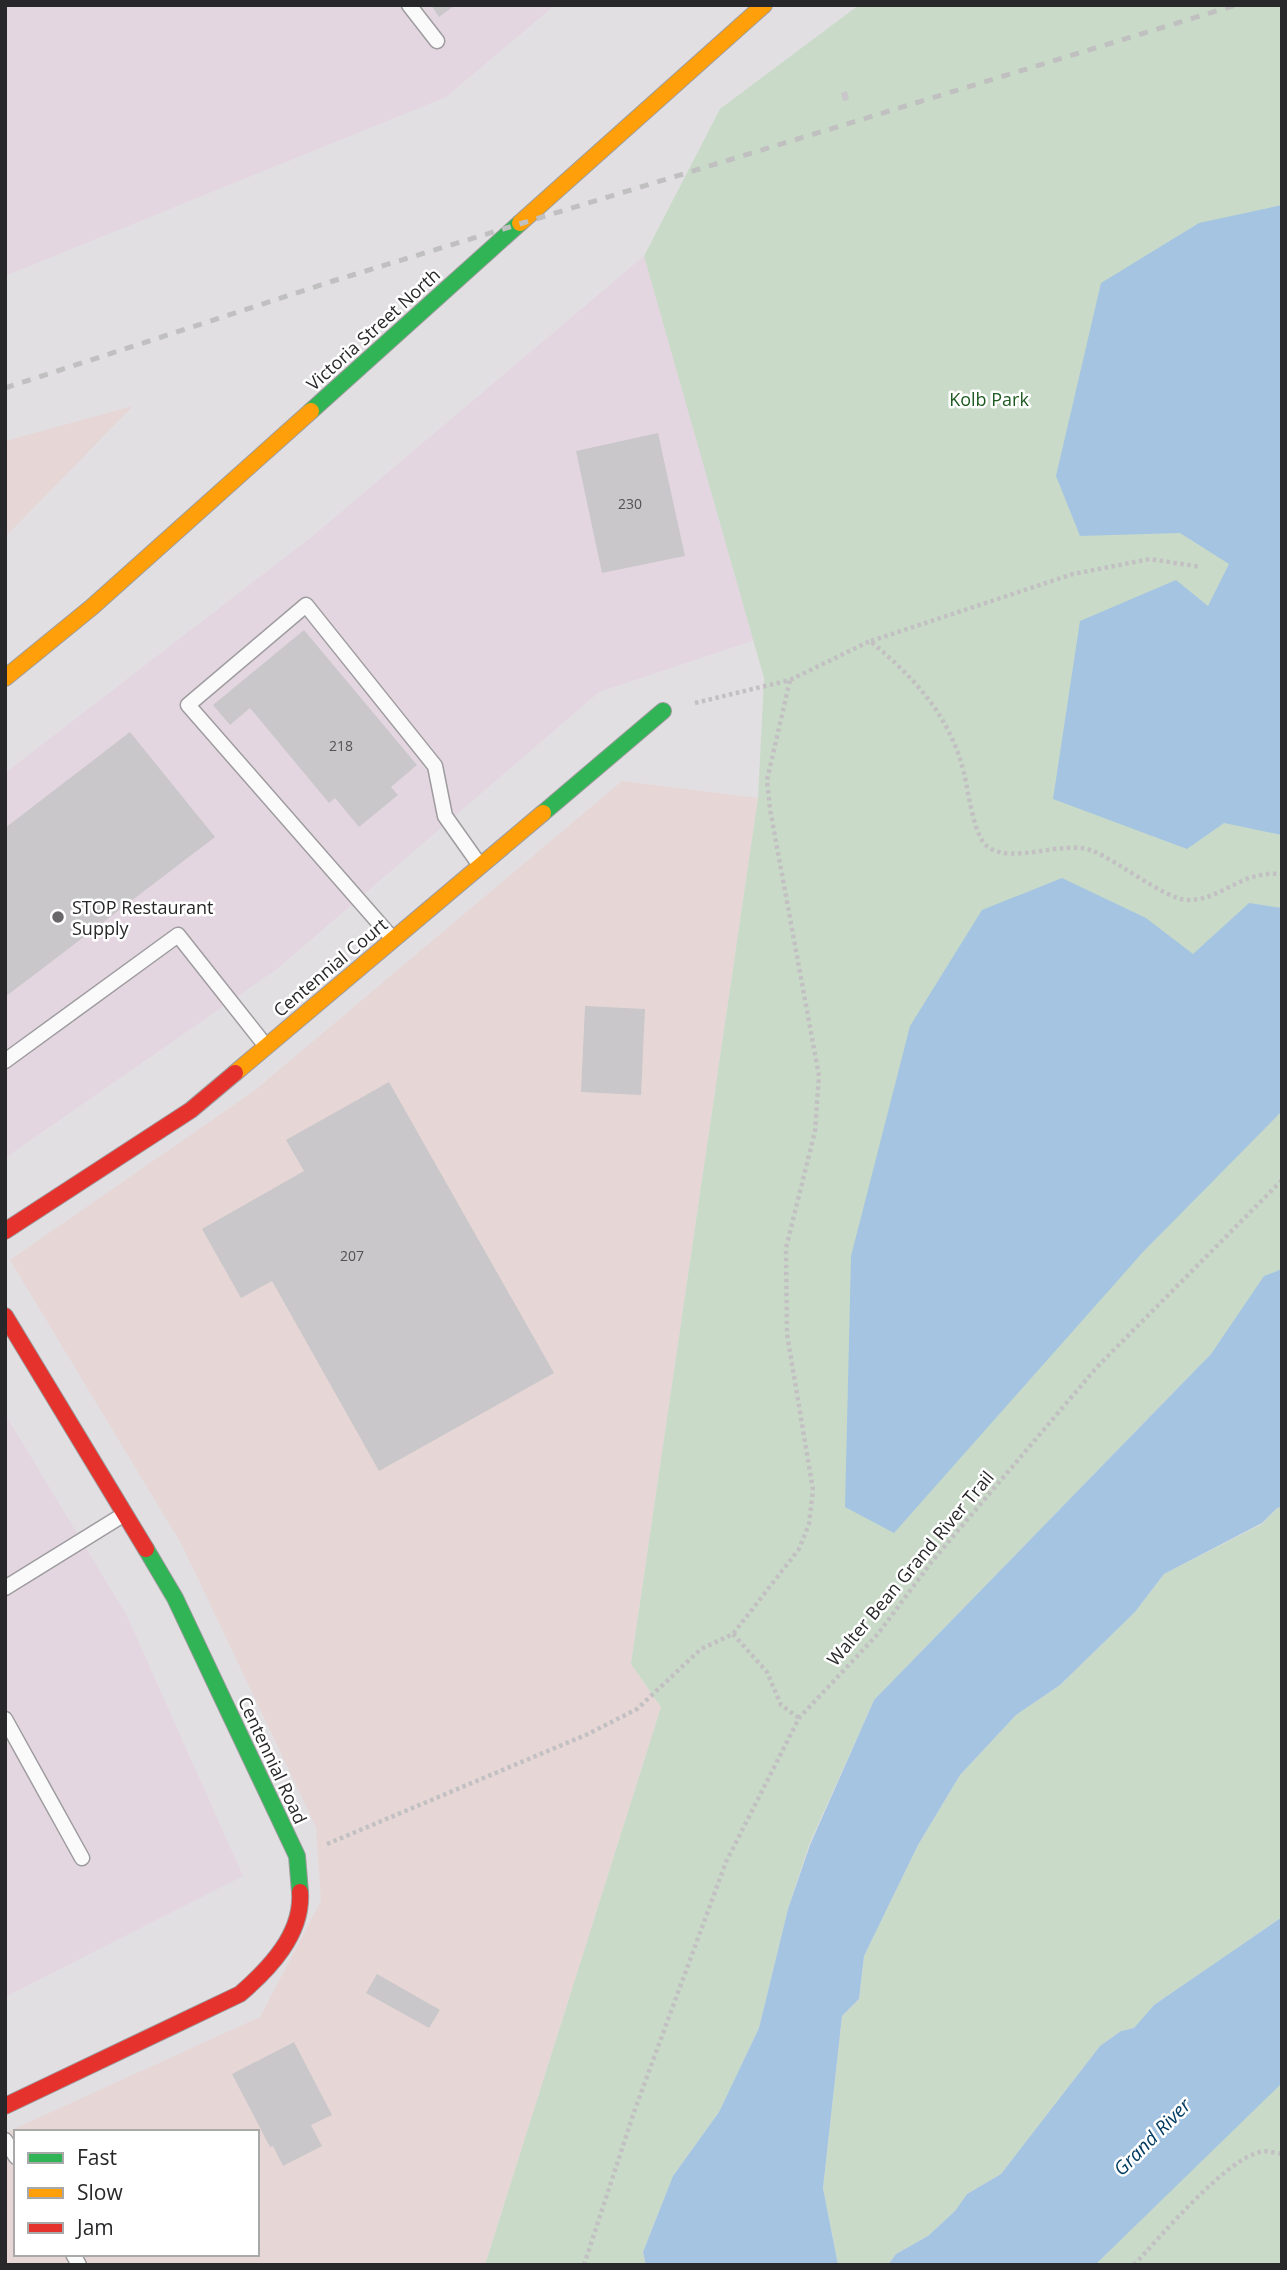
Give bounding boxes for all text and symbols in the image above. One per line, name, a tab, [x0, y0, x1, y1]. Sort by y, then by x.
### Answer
street label: Victoria Street North	[301, 263, 445, 395]
park label: Kolb Park	[949, 387, 1029, 411]
house number: 230	[618, 494, 642, 513]
house number: 218	[329, 736, 353, 755]
place label: STOP Restaurant Supply	[72, 895, 213, 940]
marker: STOP Restaurant Supply	[50, 909, 66, 925]
street label: Centennial Court	[268, 912, 392, 1022]
house number: 207	[340, 1246, 364, 1265]
street label: Walter Bean Grand River Trail	[821, 1465, 999, 1671]
street label: Centennial Road	[233, 1692, 313, 1828]
water label: Grand River	[1108, 2092, 1197, 2181]
legend	[14, 2130, 259, 2256]
text: Fast	[77, 2143, 117, 2171]
text: Slow	[77, 2178, 123, 2206]
text: Jam	[75, 2213, 114, 2241]

